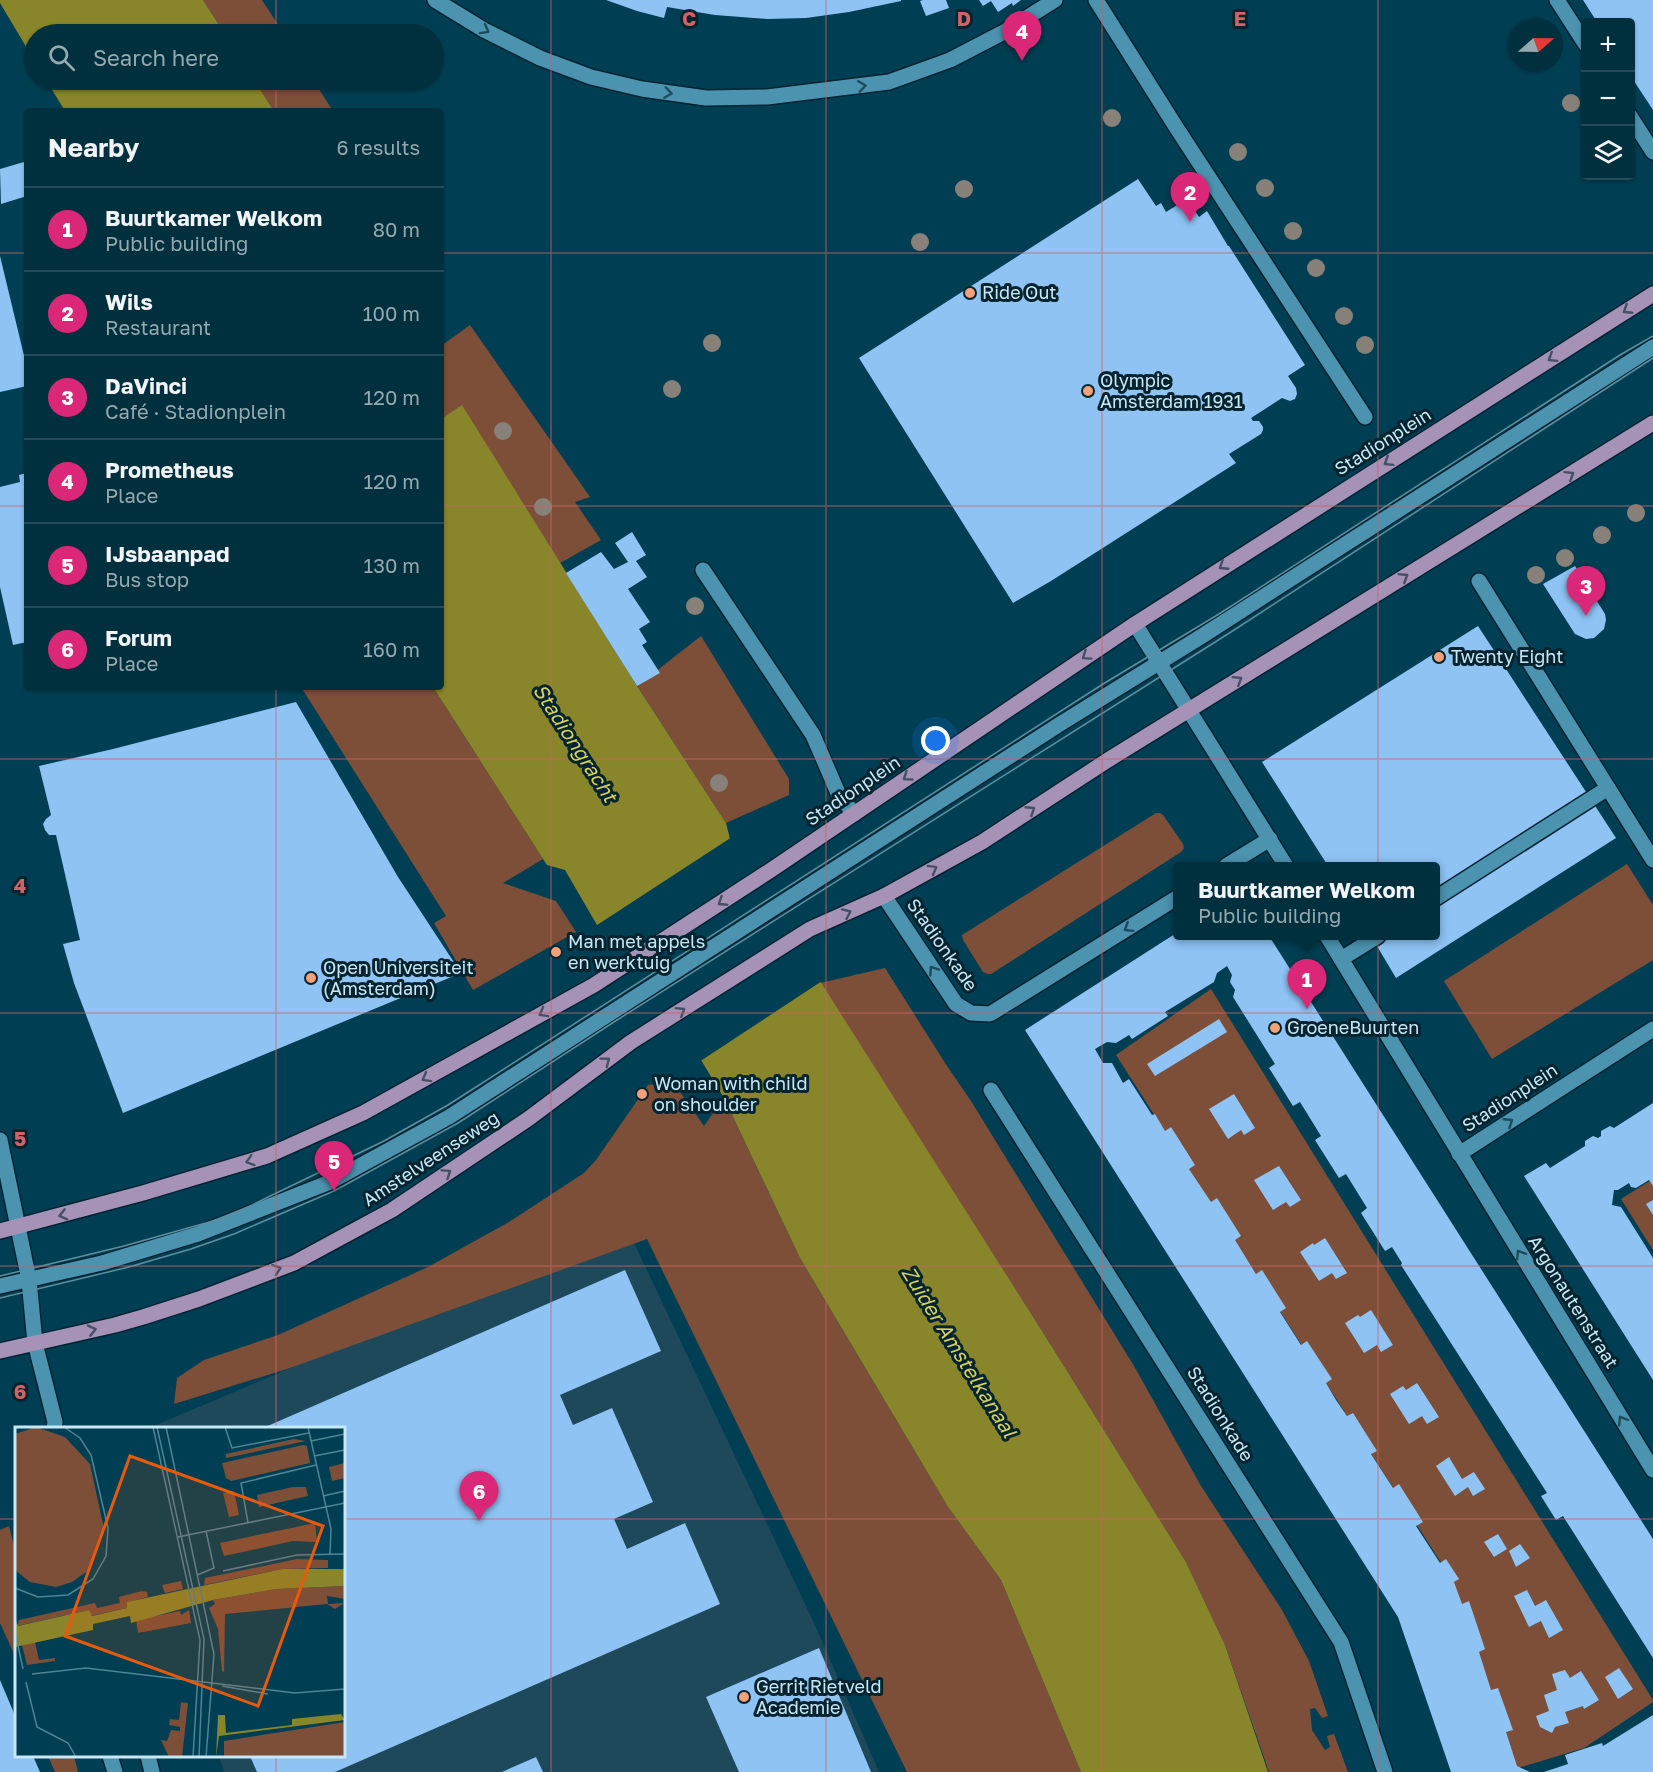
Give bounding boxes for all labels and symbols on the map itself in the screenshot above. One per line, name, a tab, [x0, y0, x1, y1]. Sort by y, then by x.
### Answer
text: C	[682, 6, 696, 30]
text: D	[957, 6, 971, 30]
text: E	[1234, 6, 1246, 30]
pin: 4	[1002, 11, 1042, 61]
north arrow	[1509, 18, 1563, 72]
one-way arrow	[479, 23, 489, 34]
one-way arrow	[857, 80, 867, 92]
one-way arrow	[663, 86, 673, 98]
pin: 2	[1170, 172, 1210, 222]
place label: Ride Out	[982, 281, 1056, 303]
marker: Ride Out	[963, 286, 977, 300]
one-way arrow	[1623, 303, 1634, 314]
one-way arrow	[1548, 350, 1559, 361]
place label: Olympic Amsterdam 1931	[1100, 369, 1243, 412]
marker: Olympic Amsterdam 1931	[1081, 384, 1095, 398]
street label: Stadionplein	[1330, 403, 1435, 479]
one-way arrow	[1383, 455, 1394, 466]
one-way arrow	[1564, 470, 1574, 482]
one-way arrow	[1219, 559, 1229, 571]
pin: 3	[1566, 566, 1606, 616]
one-way arrow	[1398, 573, 1408, 585]
place label: Twenty Eight	[1451, 645, 1563, 667]
one-way arrow	[1082, 649, 1093, 660]
marker: Twenty Eight	[1432, 650, 1446, 664]
one-way arrow	[1232, 675, 1242, 687]
water label: Stadiongracht	[528, 679, 624, 808]
your location	[921, 726, 950, 755]
street label: Stadionplein	[801, 750, 904, 830]
one-way arrow	[903, 770, 914, 781]
one-way arrow	[1024, 806, 1035, 817]
one-way arrow	[927, 865, 937, 876]
text: 4	[14, 873, 26, 897]
street label: Stadionkade	[903, 894, 983, 995]
one-way arrow	[718, 895, 729, 906]
one-way arrow	[840, 908, 851, 920]
one-way arrow	[1124, 920, 1134, 932]
place label: Man met appels en werktuig	[568, 930, 705, 973]
marker: Man met appels en werktuig	[549, 945, 563, 959]
place label: Open Universiteit (Amsterdam)	[323, 956, 474, 999]
pin: 1	[1288, 960, 1326, 1009]
one-way arrow	[929, 966, 940, 977]
marker: Open Universiteit (Amsterdam)	[304, 971, 318, 985]
one-way arrow	[539, 1006, 549, 1017]
one-way arrow	[675, 1006, 685, 1018]
place label: GroeneBuurten	[1287, 1016, 1419, 1038]
marker: GroeneBuurten	[1268, 1021, 1282, 1035]
one-way arrow	[599, 1057, 610, 1068]
street label: Stadionplein	[1458, 1058, 1561, 1136]
one-way arrow	[422, 1071, 432, 1082]
place label: Woman with child on shoulder	[654, 1072, 808, 1115]
marker: Woman with child on shoulder	[635, 1087, 649, 1101]
street label: Amstelveenseweg	[358, 1106, 503, 1210]
one-way arrow	[1502, 1119, 1513, 1130]
text: 5	[14, 1126, 26, 1150]
pin: 5	[314, 1142, 354, 1191]
one-way arrow	[246, 1154, 256, 1166]
one-way arrow	[440, 1170, 451, 1181]
one-way arrow	[58, 1207, 68, 1220]
street label: Argonautenstraat	[1524, 1231, 1624, 1372]
one-way arrow	[1516, 1250, 1528, 1260]
water label: Zuider Amstelkanaal	[897, 1262, 1023, 1442]
one-way arrow	[271, 1264, 282, 1276]
one-way arrow	[87, 1324, 97, 1337]
street label: Stadionkade	[1183, 1362, 1259, 1465]
text: 6	[14, 1379, 26, 1403]
one-way arrow	[1618, 1416, 1630, 1426]
inset map	[15, 1427, 345, 1757]
pin: 6	[460, 1472, 498, 1521]
place label: Gerrit Rietveld Academie	[756, 1675, 882, 1718]
marker: Gerrit Rietveld Academie	[737, 1690, 751, 1704]

